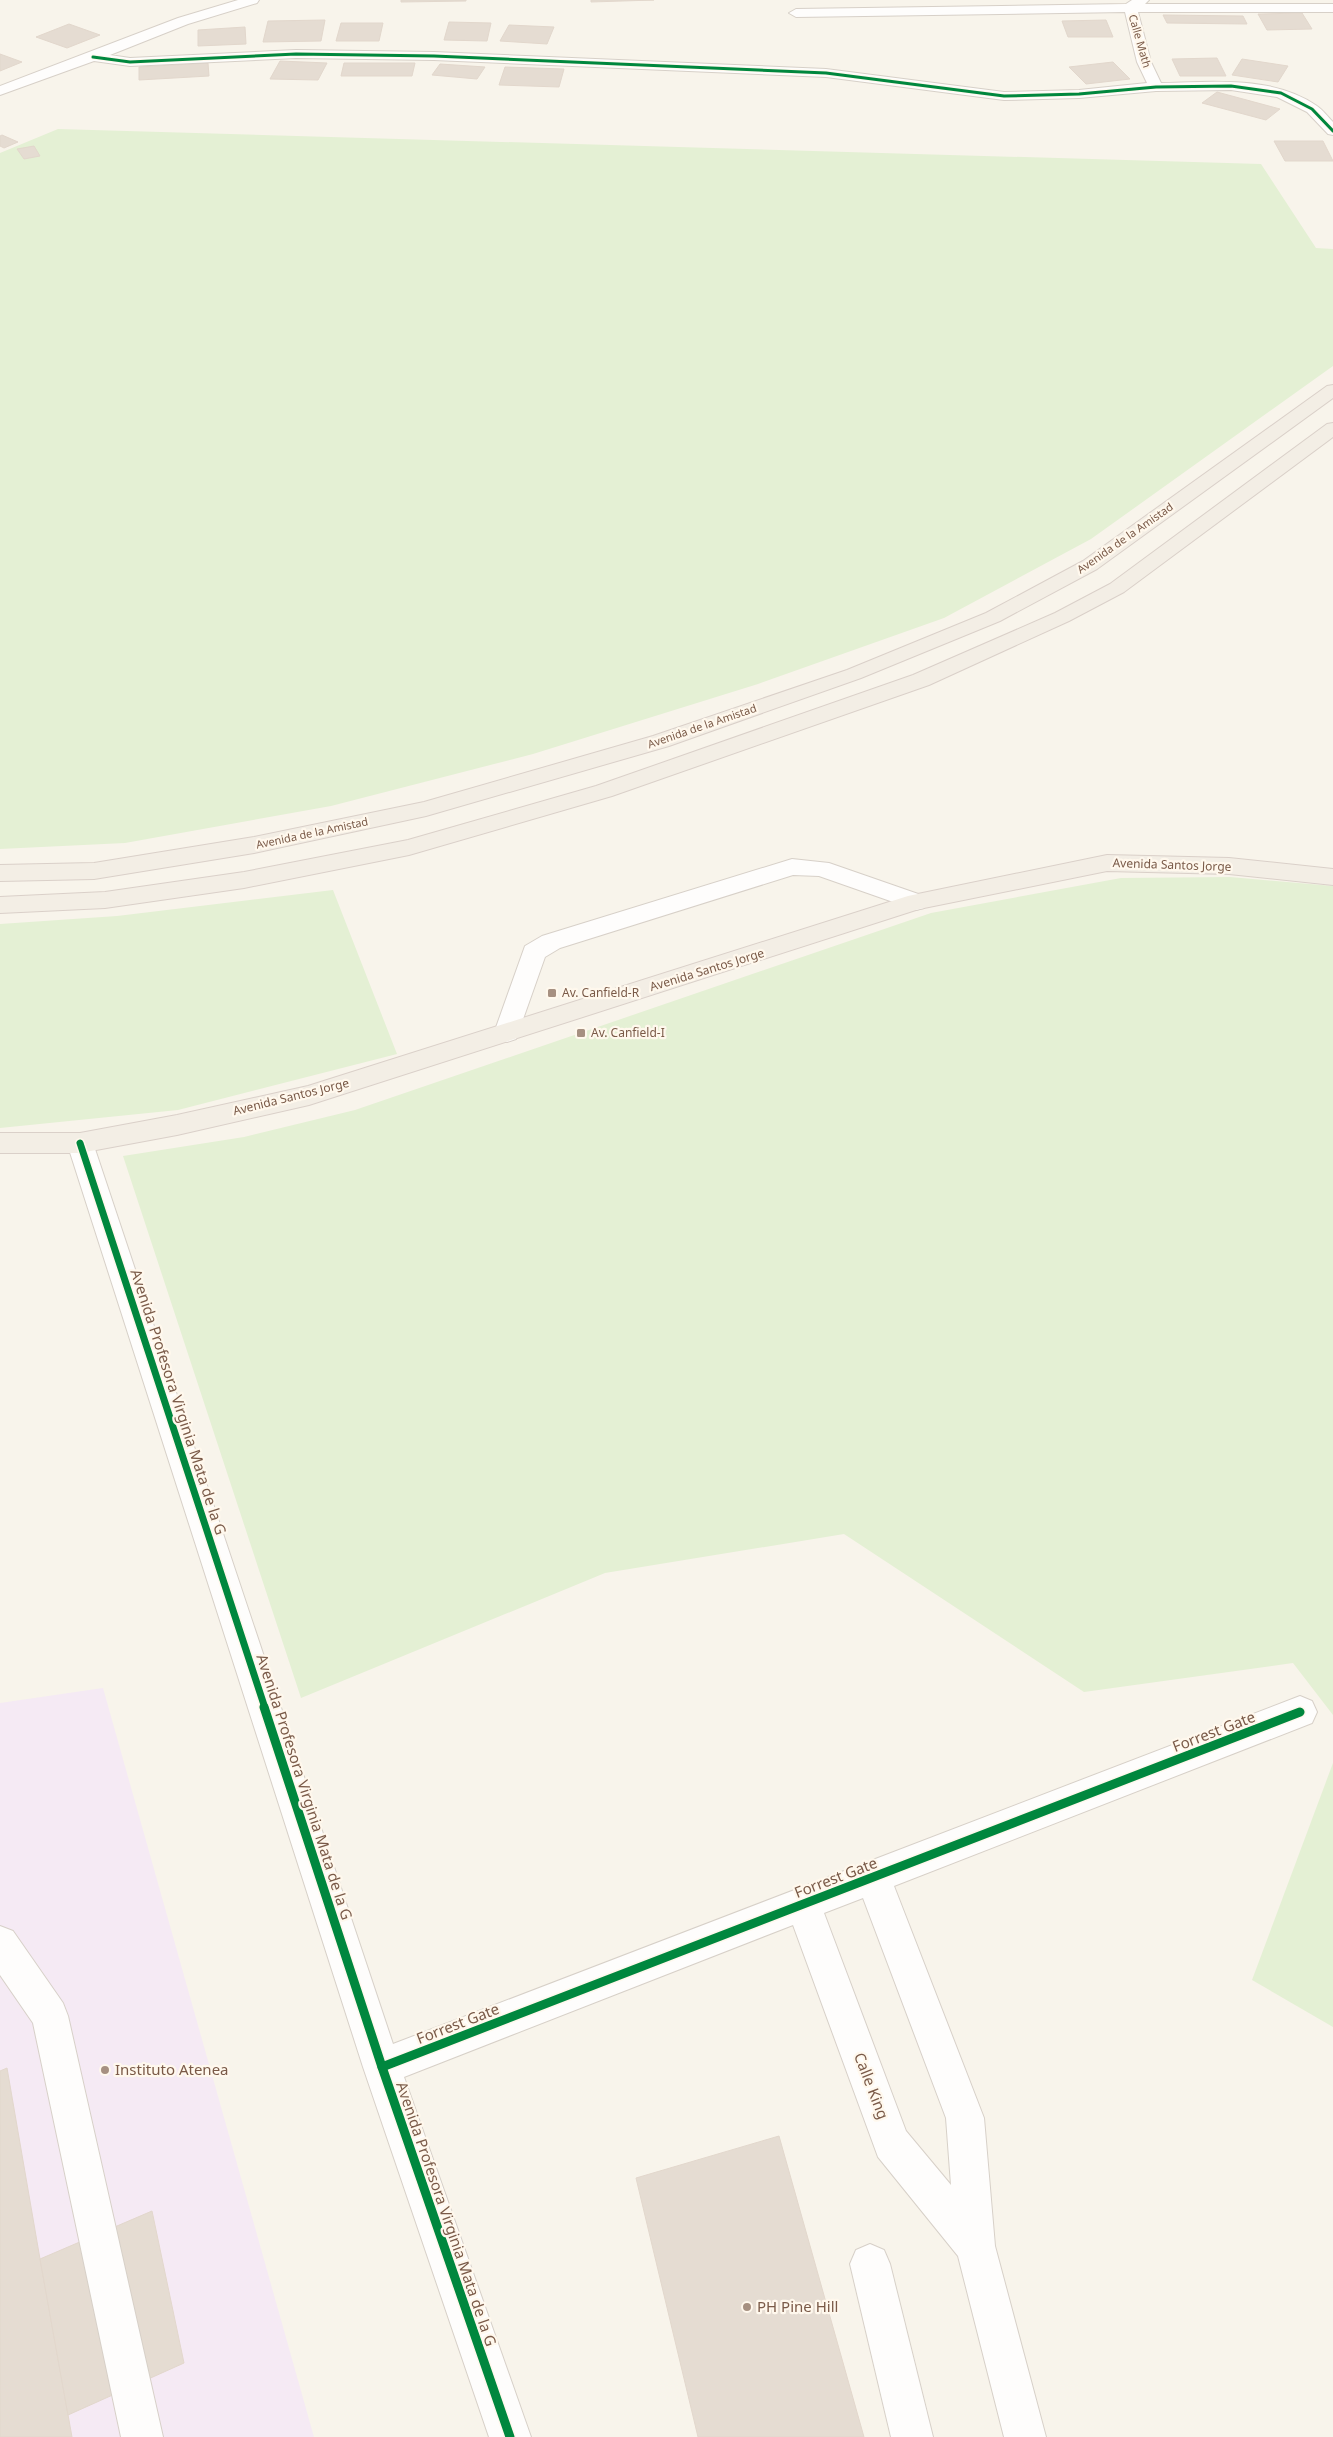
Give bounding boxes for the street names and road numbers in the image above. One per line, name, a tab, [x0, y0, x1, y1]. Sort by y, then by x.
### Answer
street label: Calle Math	[1126, 12, 1155, 69]
street label: Avenida de la Amistad	[1074, 499, 1176, 577]
street label: Avenida de la Amistad	[645, 700, 758, 751]
street label: Avenida de la Amistad	[254, 813, 369, 852]
street label: Avenida Santos Jorge	[1112, 854, 1232, 875]
street label: Avenida Santos Jorge	[647, 944, 766, 995]
street label: Avenida Santos Jorge	[231, 1074, 351, 1119]
street label: Avenida Profesora Virginia Mata de la G	[126, 1266, 231, 1537]
street label: Avenida Profesora Virginia Mata de la G	[252, 1651, 357, 1922]
street label: Forrest Gate	[1169, 1706, 1258, 1756]
street label: Forrest Gate	[791, 1852, 880, 1902]
street label: Forrest Gate	[413, 1998, 502, 2048]
street label: Calle King	[850, 2050, 894, 2122]
street label: Avenida Profesora Virginia Mata de la G	[392, 2079, 502, 2349]

